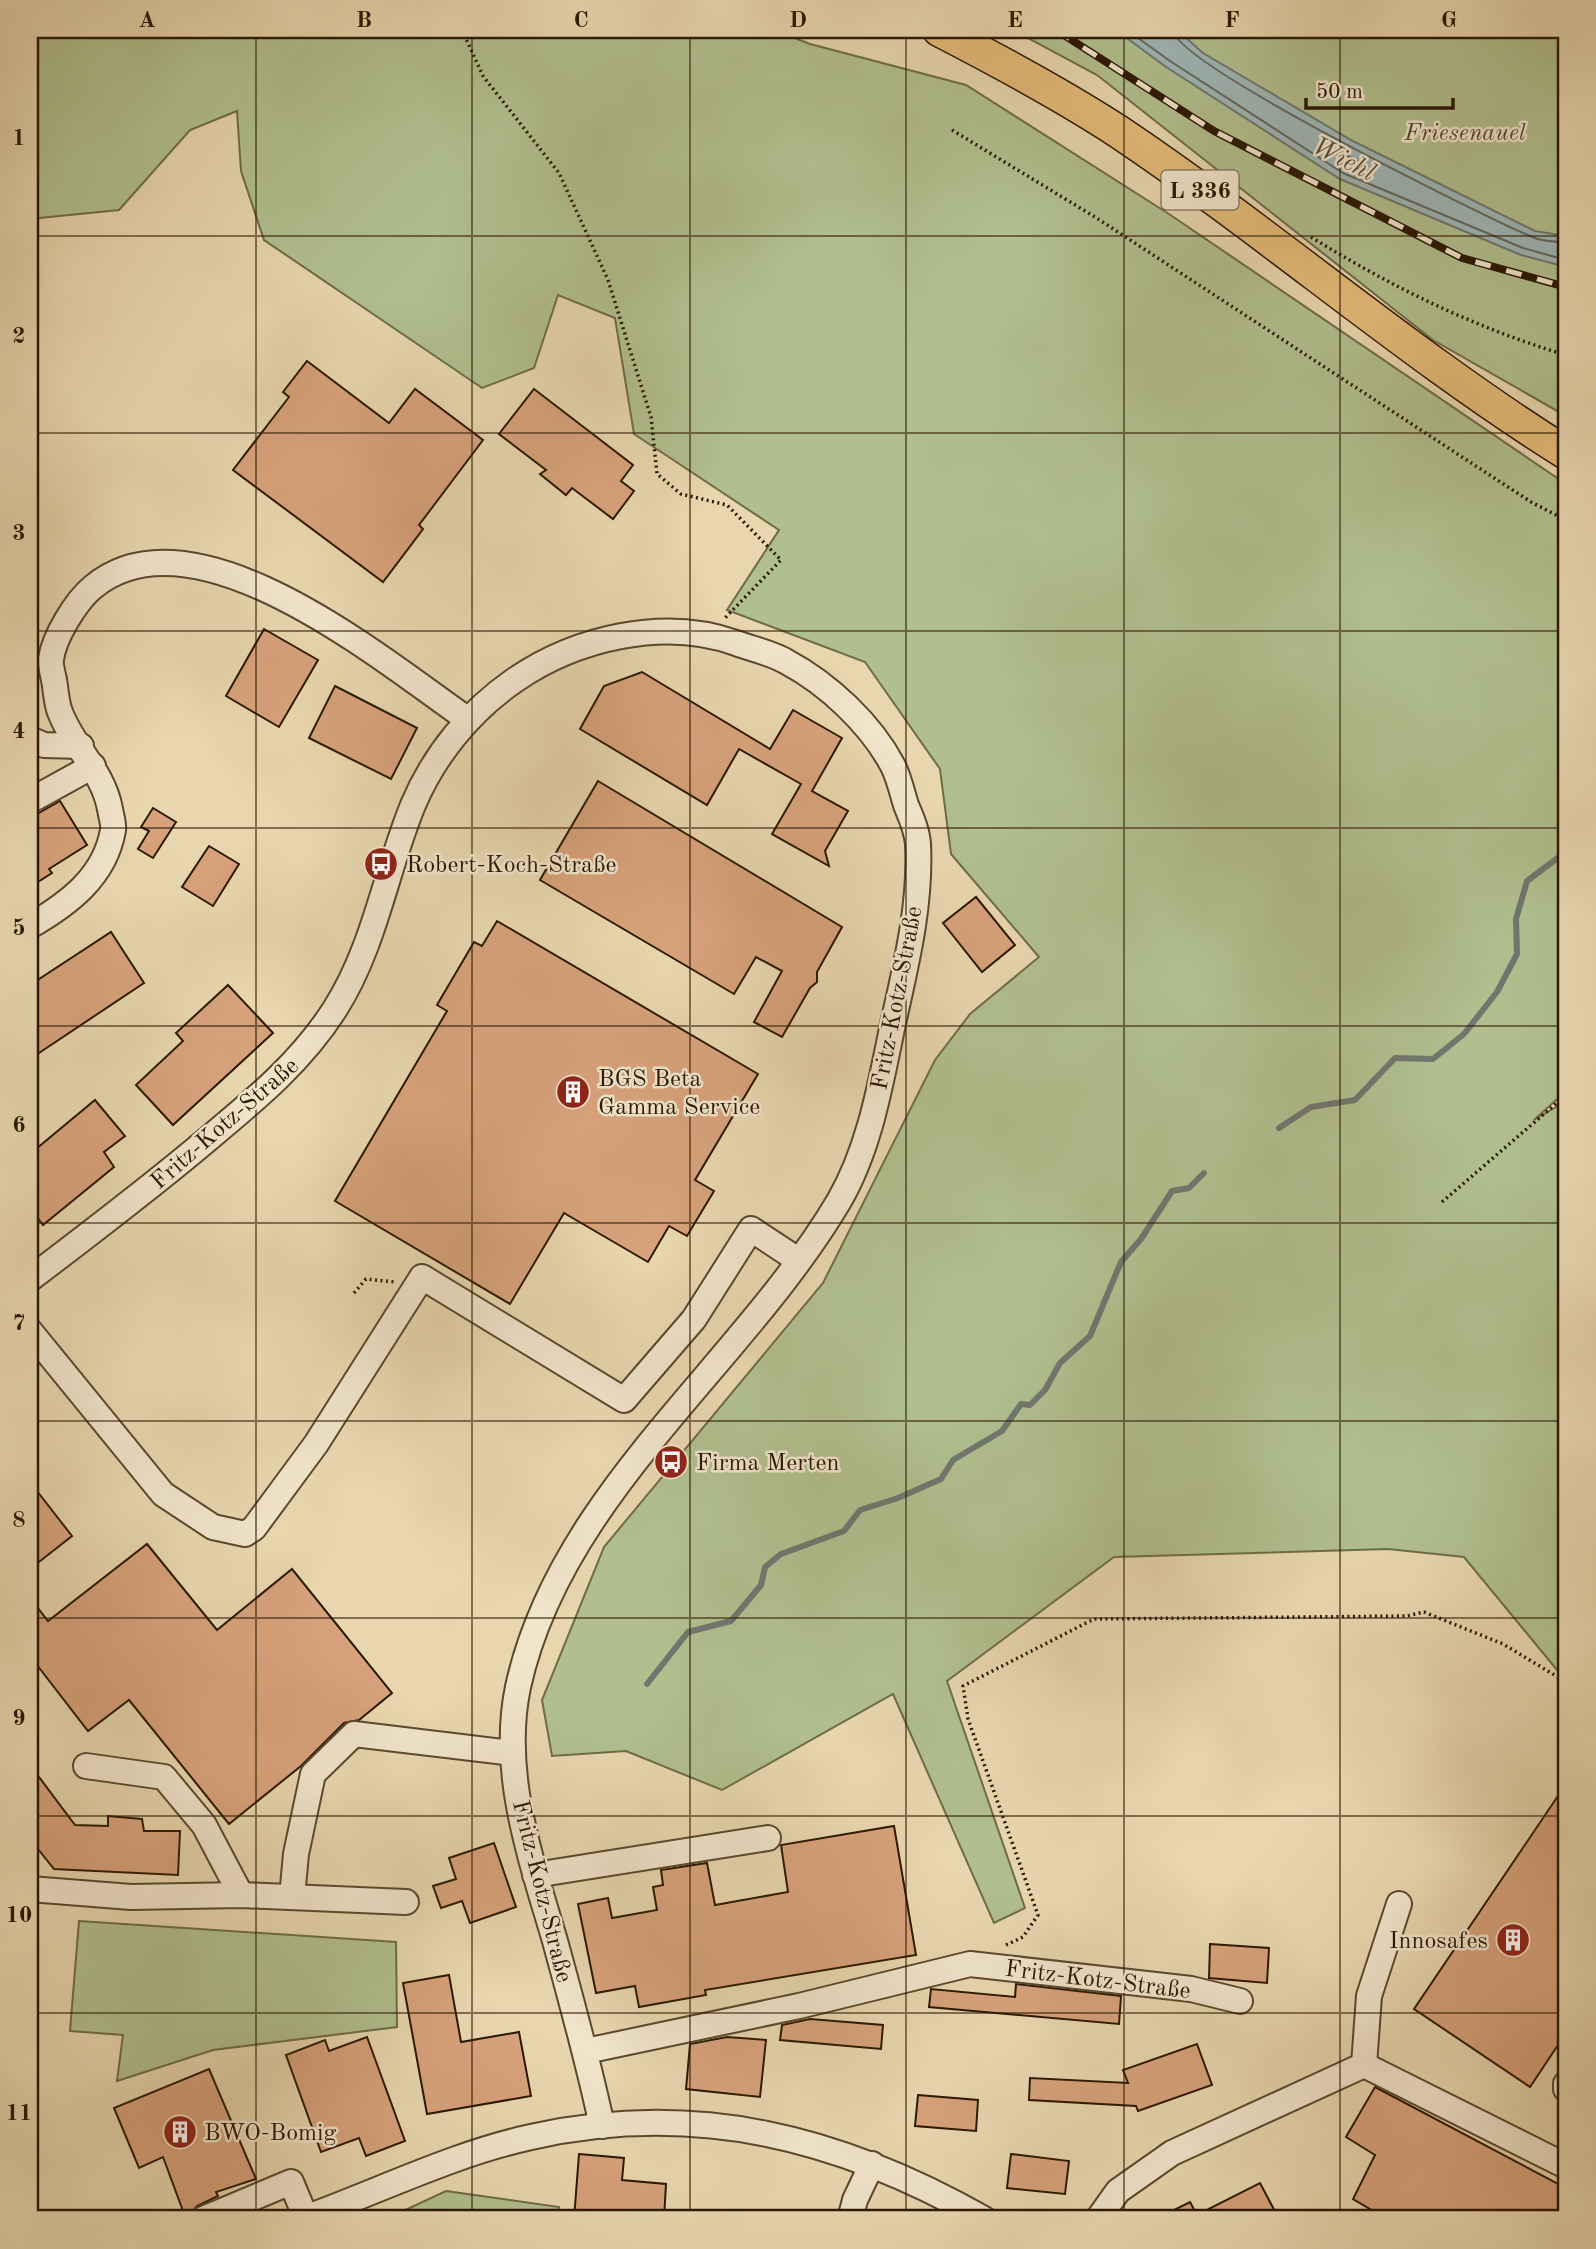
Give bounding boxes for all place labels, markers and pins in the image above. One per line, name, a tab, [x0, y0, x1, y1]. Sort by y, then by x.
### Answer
bus stop icon: Robert-Koch-Straße	[362, 845, 400, 883]
place label: Robert-Koch-Straße	[406, 854, 617, 878]
place label: BGS Beta Gamma Service	[598, 1068, 760, 1120]
building icon: BGS Beta Gamma Service	[554, 1073, 592, 1111]
bus stop icon: Firma Merten	[652, 1443, 690, 1481]
place label: Firma Merten	[696, 1452, 840, 1476]
building icon: Innosafes	[1494, 1921, 1532, 1959]
place label: Innosafes	[1389, 1930, 1488, 1954]
building icon: BWO-Bomig	[161, 2113, 199, 2151]
place label: BWO-Bomig	[204, 2122, 337, 2146]

